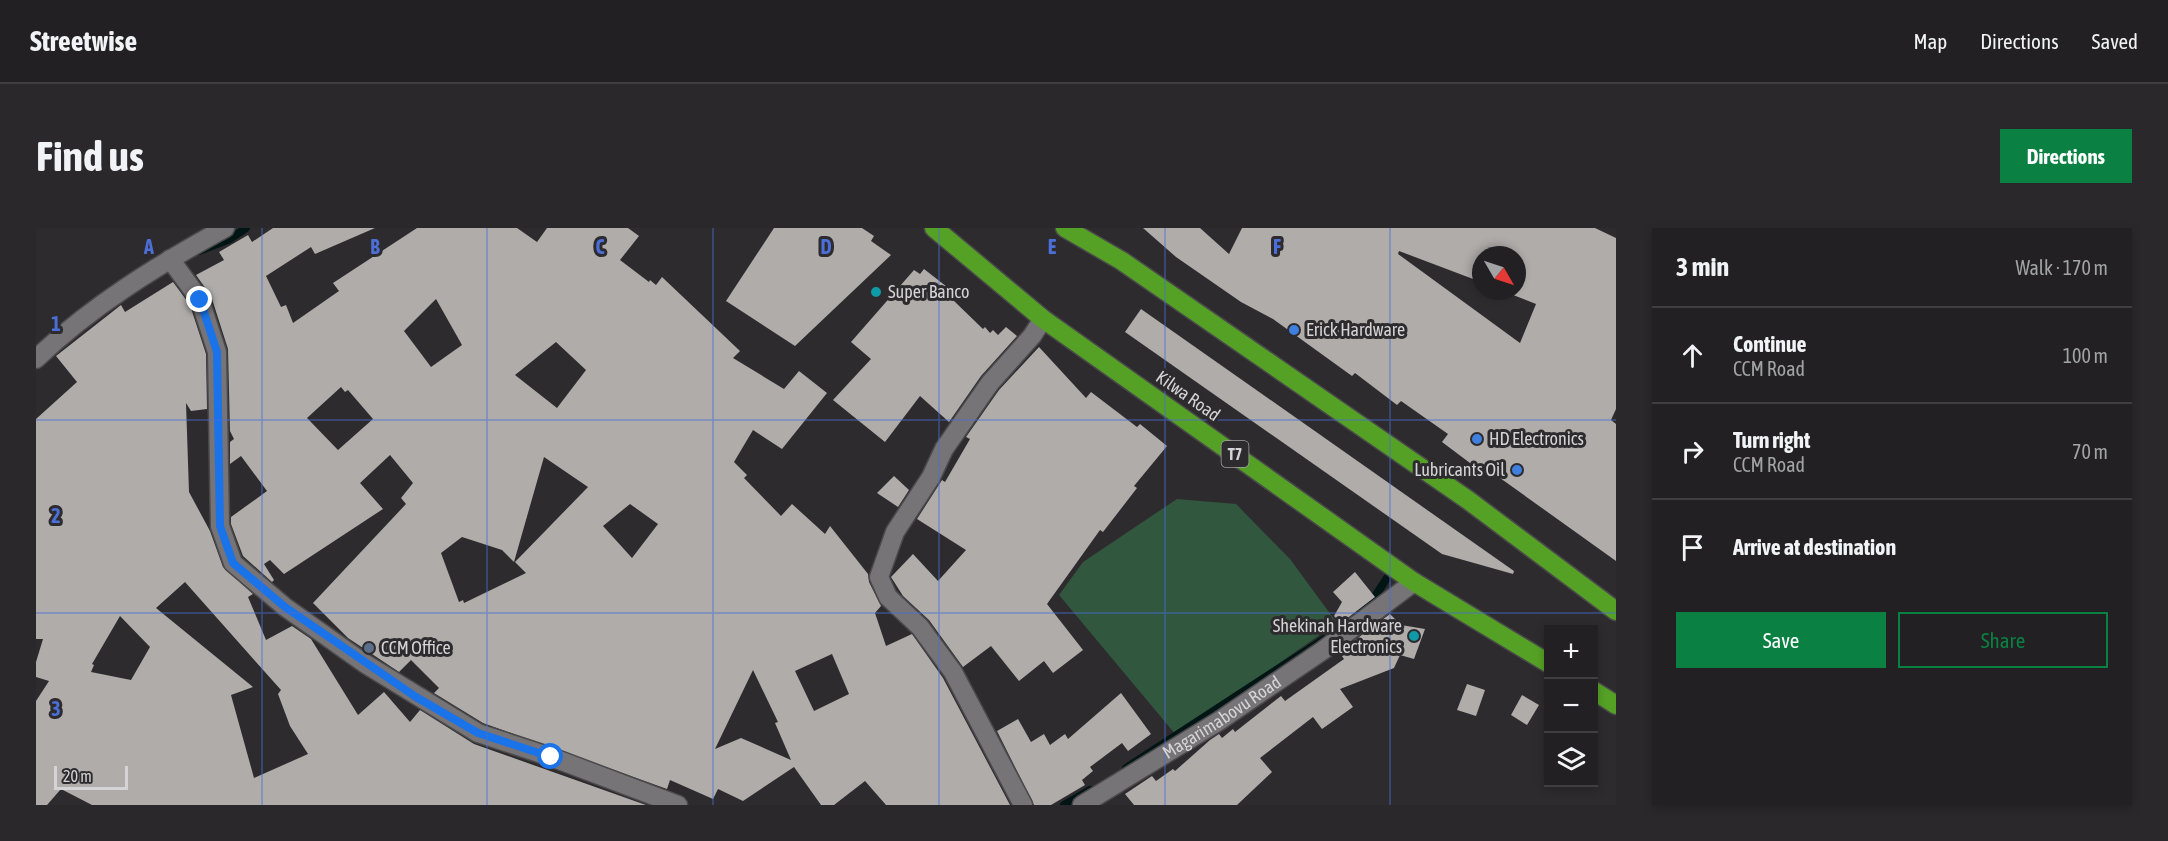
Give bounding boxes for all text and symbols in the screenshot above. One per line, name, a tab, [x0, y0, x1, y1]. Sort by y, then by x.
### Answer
text: Streetwise	[30, 25, 137, 57]
text: Map	[1913, 29, 1947, 53]
text: Directions	[1980, 29, 2059, 53]
text: Saved	[2092, 29, 2138, 53]
button: Directions	[2000, 129, 2132, 183]
text: Find us	[36, 132, 144, 180]
text: A	[143, 235, 154, 258]
text: B	[370, 235, 380, 258]
text: C	[596, 235, 605, 258]
text: D	[820, 235, 832, 258]
text: E	[1048, 235, 1057, 258]
text: F	[1273, 235, 1281, 258]
north arrow	[1472, 246, 1526, 300]
text: 3 min	[1676, 252, 1729, 282]
text: Walk · 170 m	[2016, 256, 2108, 279]
place label: Super Banco	[888, 281, 970, 302]
marker: Super Banco	[869, 285, 883, 299]
route end	[186, 286, 212, 312]
text: 1	[51, 312, 61, 335]
place label: Erick Hardware	[1306, 319, 1405, 340]
marker: Erick Hardware	[1287, 323, 1301, 337]
text: Continue	[1733, 331, 1807, 357]
icon: ahead	[1676, 339, 1709, 372]
text: 100 m	[2063, 344, 2108, 367]
text: CCM Road	[1733, 357, 1805, 380]
street label: Kilwa Road	[1152, 366, 1224, 425]
text: Turn right	[1733, 427, 1810, 453]
place label: HD Electronics	[1489, 428, 1584, 449]
marker: HD Electronics	[1470, 432, 1484, 446]
icon: right	[1676, 435, 1709, 468]
text: 70 m	[2072, 440, 2108, 463]
road number: T7	[1222, 441, 1248, 467]
text: CCM Road	[1733, 453, 1805, 476]
place label: Lubricants Oil	[1414, 459, 1505, 480]
marker: Lubricants Oil	[1510, 463, 1524, 477]
text: 2	[51, 504, 61, 527]
icon: arrive	[1676, 531, 1709, 564]
text: Arrive at destination	[1733, 534, 1896, 560]
button: Save	[1676, 612, 1886, 668]
button: Share	[1898, 612, 2108, 668]
place label: Shekinah Hardware Electronics	[1273, 615, 1402, 657]
map controls	[1544, 625, 1598, 787]
button: +	[1544, 625, 1598, 679]
marker: Shekinah Hardware Electronics	[1407, 629, 1421, 643]
place label: CCM Office	[381, 637, 451, 658]
marker: CCM Office	[362, 641, 376, 655]
street label: Magarimabovu Road	[1159, 671, 1285, 763]
button: −	[1544, 679, 1598, 733]
text: 3	[51, 697, 61, 720]
button: layers	[1544, 733, 1598, 787]
route start	[537, 743, 563, 769]
scale bar	[54, 763, 128, 790]
text: 20 m	[63, 767, 92, 785]

